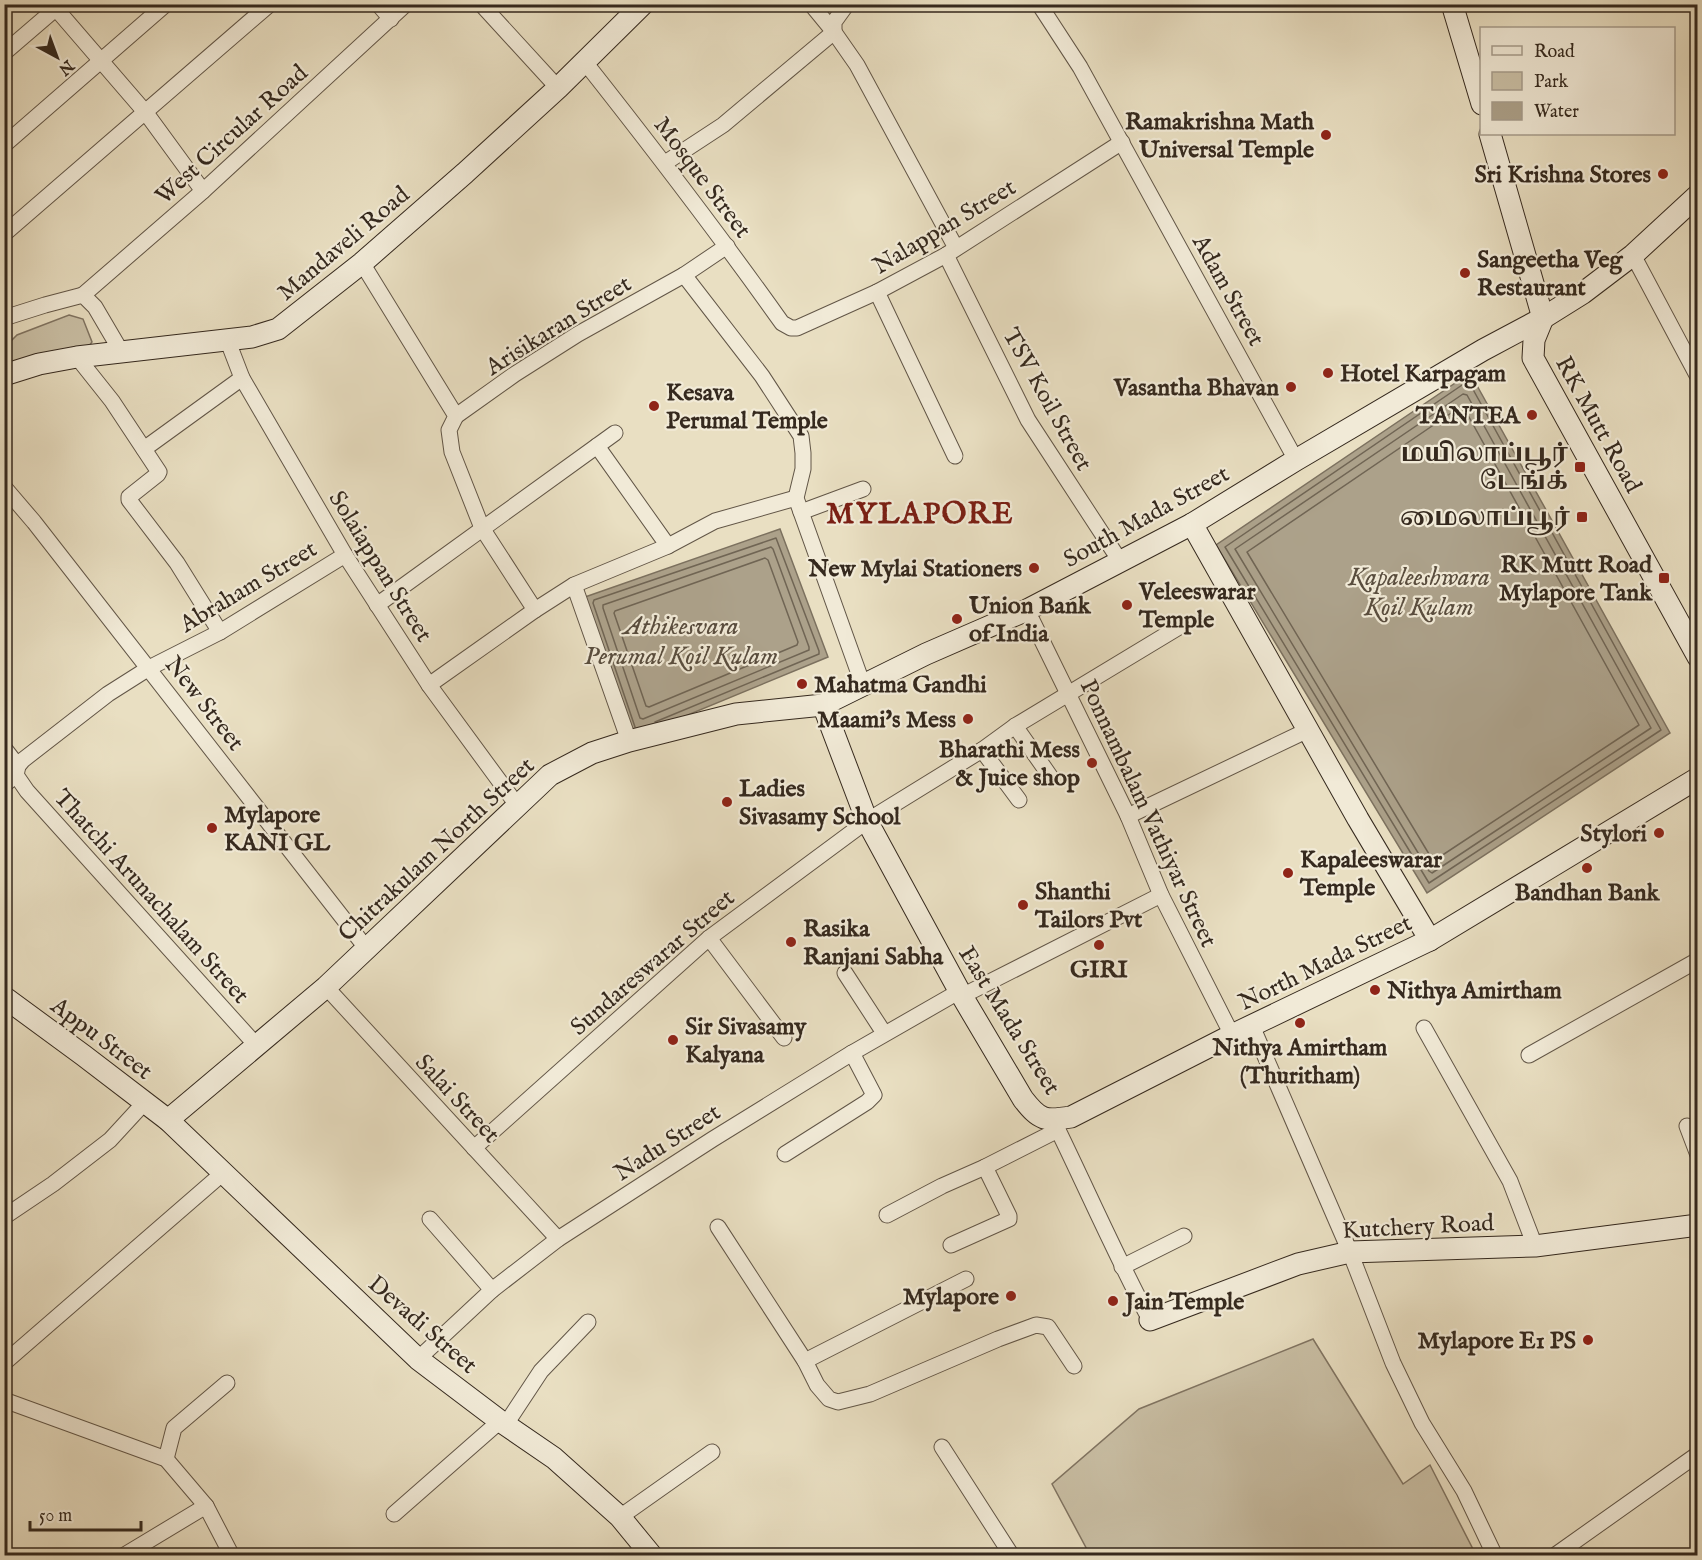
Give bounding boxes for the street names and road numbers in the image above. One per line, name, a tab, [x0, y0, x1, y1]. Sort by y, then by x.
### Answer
street label: West Circular Road	[149, 58, 315, 212]
street label: Mosque Street	[646, 111, 757, 245]
street label: Nalappan Street	[868, 172, 1022, 282]
street label: Mandaveli Road	[272, 180, 416, 308]
street label: Adam Street	[1184, 229, 1271, 352]
street label: Arisikaran Street	[479, 269, 638, 384]
street label: TSV Koil Street	[995, 323, 1099, 477]
street label: RK Mutt Road	[1547, 351, 1648, 499]
street label: South Mada Street	[1058, 459, 1235, 576]
street label: Solaiappan Street	[321, 485, 439, 648]
street label: Abraham Street	[174, 534, 323, 641]
street label: New Street	[157, 650, 250, 758]
street label: Ponnambalam Vathiyar Street	[1072, 675, 1223, 953]
street label: Chitrakulam North Street	[332, 751, 542, 949]
street label: Thatchi Arunachalam Street	[46, 783, 255, 1011]
street label: Sundareswarar Street	[564, 883, 742, 1043]
street label: North Mada Street	[1234, 908, 1417, 1019]
street label: East Mada Street	[951, 941, 1067, 1101]
street label: Appu Street	[43, 990, 158, 1088]
street label: Salai Street	[408, 1048, 506, 1150]
street label: Nadu Street	[609, 1097, 727, 1189]
street label: Kutchery Road	[1341, 1208, 1495, 1247]
street label: Devadi Street	[361, 1269, 483, 1381]

